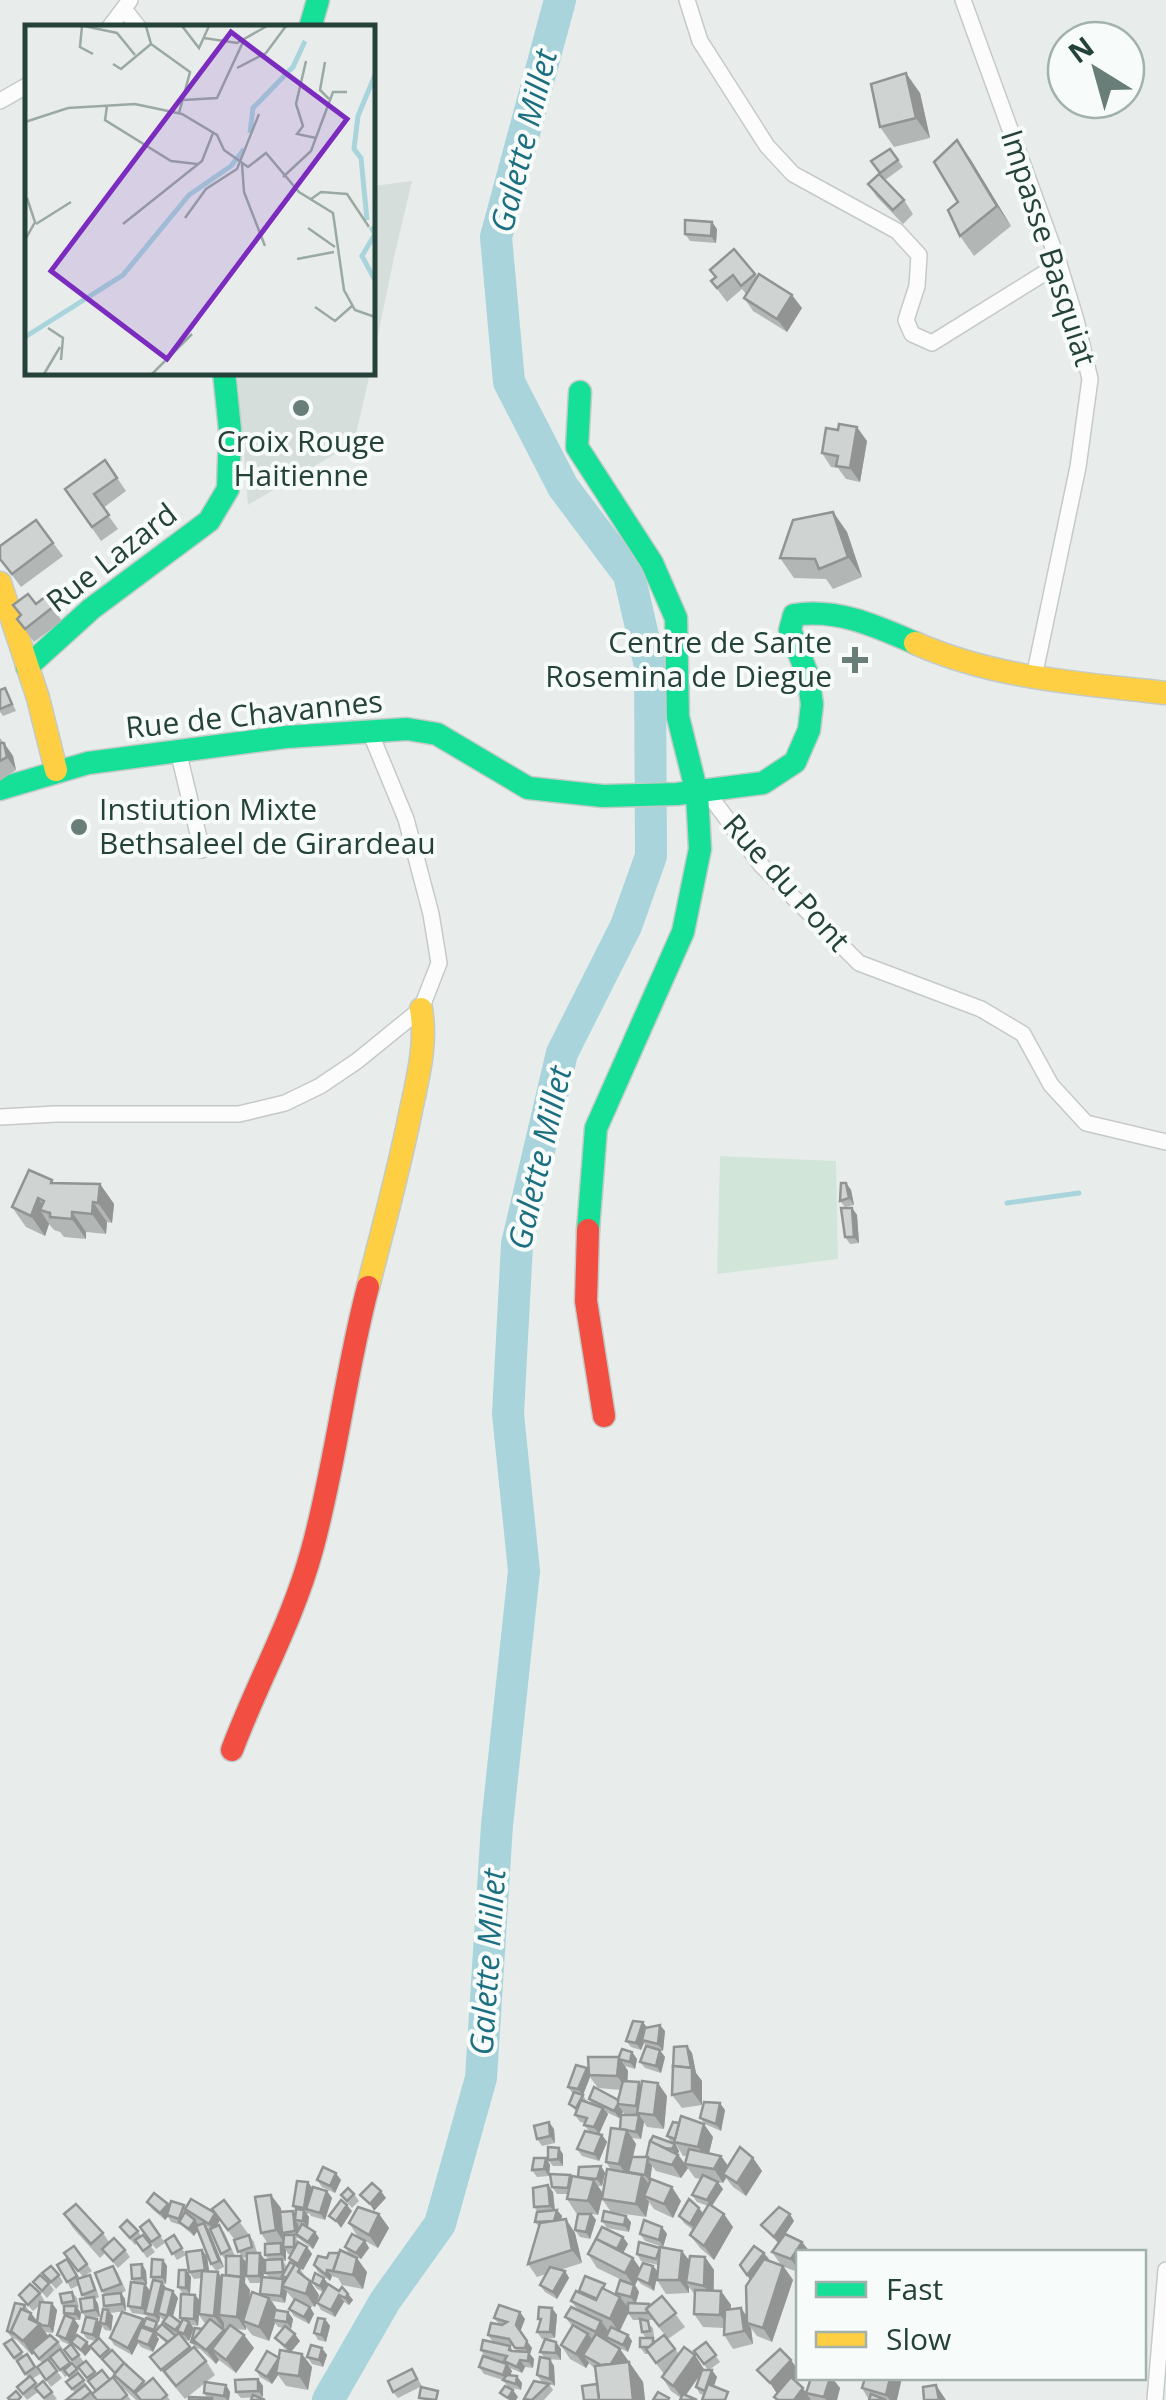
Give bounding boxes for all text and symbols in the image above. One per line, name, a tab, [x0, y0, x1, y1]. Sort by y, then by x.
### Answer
north arrow	[1046, 20, 1146, 120]
inset map	[25, 25, 375, 375]
text: N	[1060, 27, 1101, 71]
water label: Galette Millet	[479, 43, 566, 236]
street label: Impasse Basquiat	[992, 124, 1107, 371]
marker: Croix Rouge Haitienne	[290, 397, 312, 419]
place label: Croix Rouge Haitienne	[217, 420, 385, 495]
street label: Rue Lazard	[37, 493, 185, 621]
place label: Centre de Sante Rosemina de Diegue	[545, 621, 832, 696]
marker: Centre de Sante Rosemina de Diegue	[842, 647, 868, 673]
street label: Rue de Chavannes	[123, 680, 384, 747]
place label: Instiution Mixte Bethsaleel de Girardeau	[99, 788, 436, 863]
street label: Rue du Pont	[715, 805, 860, 959]
marker: Instiution Mixte Bethsaleel de Girardeau	[68, 816, 90, 838]
water label: Galette Millet	[497, 1060, 581, 1253]
water label: Galette Millet	[459, 1866, 515, 2057]
legend	[796, 2250, 1146, 2380]
text: Fast	[886, 2268, 943, 2309]
text: Slow	[886, 2318, 951, 2359]

